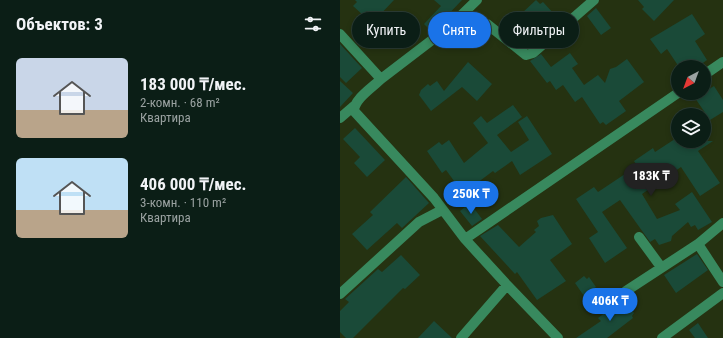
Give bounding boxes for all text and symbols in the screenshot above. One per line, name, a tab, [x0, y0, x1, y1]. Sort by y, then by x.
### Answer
chip: Купить	[352, 12, 420, 48]
chip: Снять	[428, 12, 491, 48]
chip: Фильтры	[499, 12, 579, 48]
icon: filters	[302, 13, 324, 35]
text: Объектов: 3	[16, 14, 103, 34]
north arrow	[671, 60, 711, 100]
map controls	[671, 60, 711, 148]
icon: home	[48, 74, 96, 122]
text: 183 000 ₸/мес.	[140, 74, 246, 94]
text: 2-комн. · 68 m²	[140, 95, 220, 110]
button: layers	[671, 108, 711, 148]
text: Квартира	[140, 110, 191, 125]
pin: 183K ₸	[618, 163, 684, 197]
text: 183K ₸	[633, 168, 670, 183]
icon: home	[48, 174, 96, 222]
text: 406 000 ₸/мес.	[140, 174, 246, 194]
pin: 250K ₸	[438, 181, 504, 215]
text: 250K ₸	[453, 186, 490, 201]
text: 3-комн. · 110 m²	[140, 195, 226, 210]
text: Квартира	[140, 210, 191, 225]
pin: 406K ₸	[577, 288, 643, 322]
text: 406K ₸	[592, 293, 629, 308]

